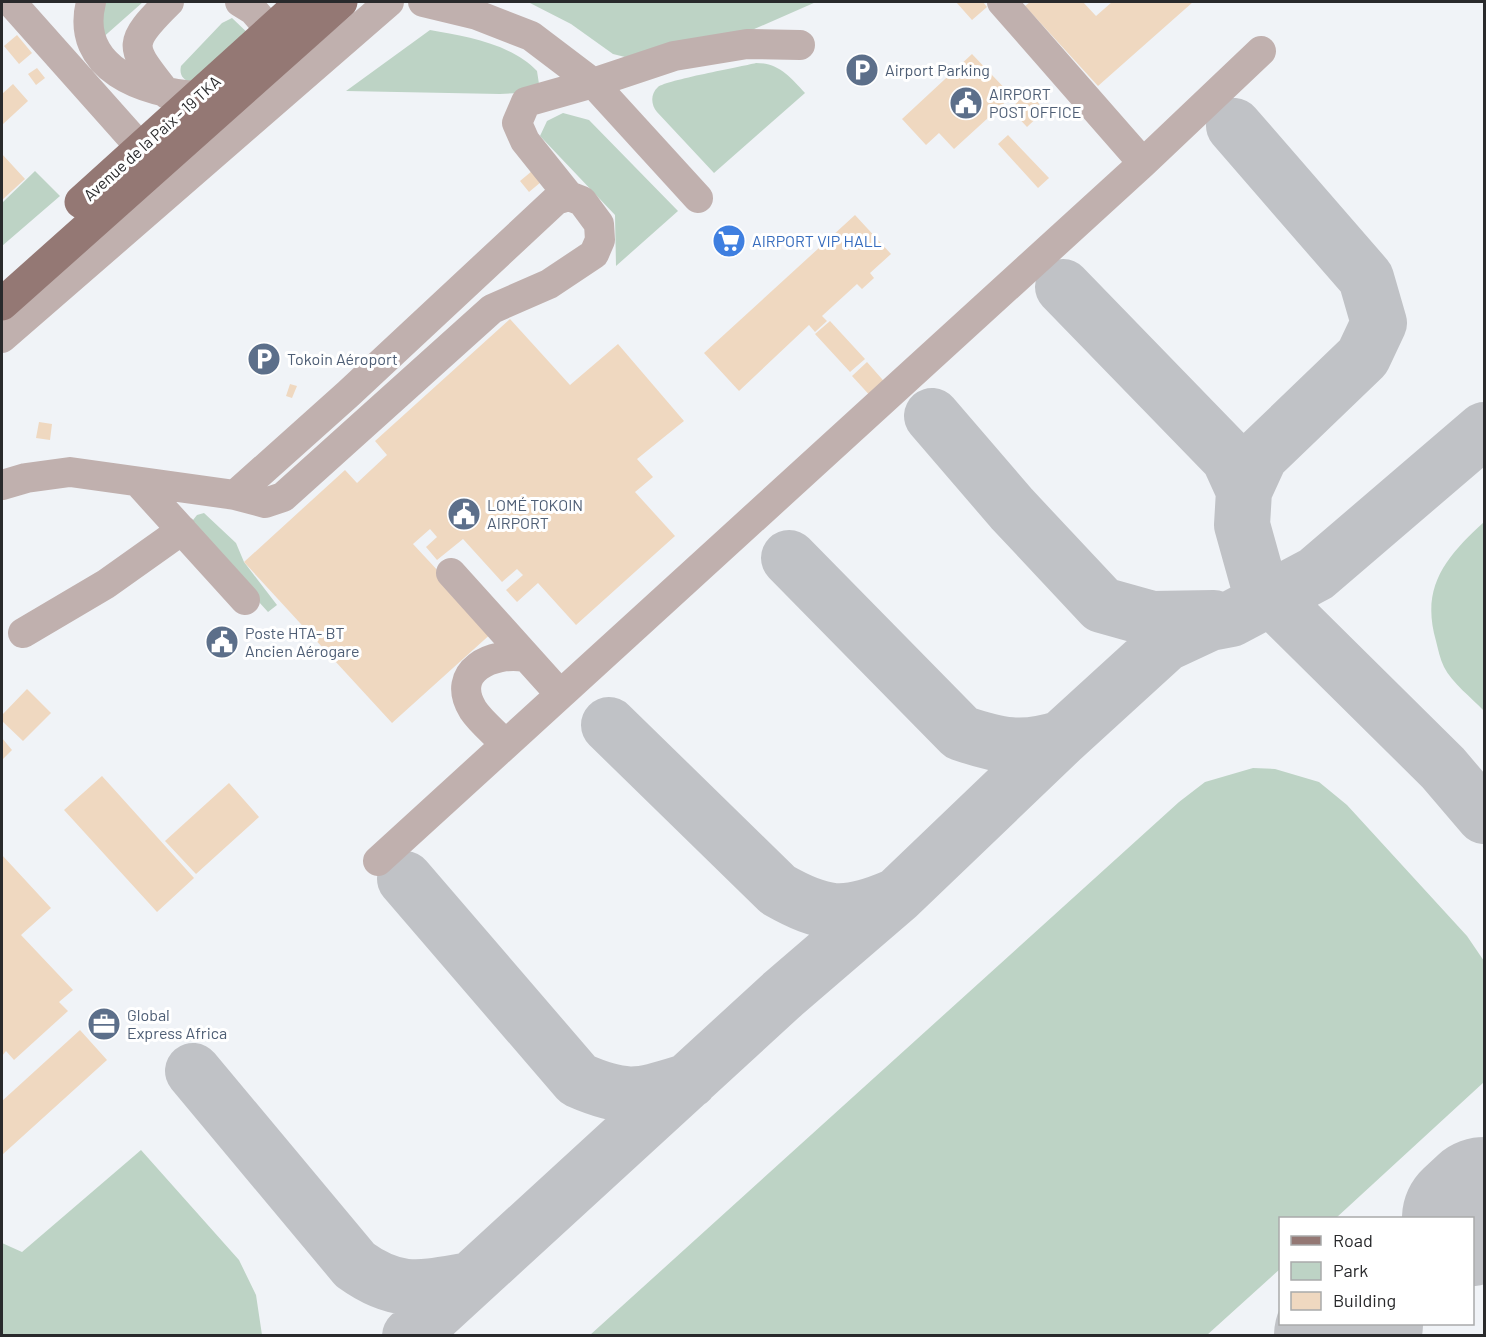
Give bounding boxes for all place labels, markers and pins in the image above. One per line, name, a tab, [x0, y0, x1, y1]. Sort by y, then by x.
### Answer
parking icon: Airport Parking	[844, 52, 880, 88]
place label: Airport Parking	[885, 60, 990, 79]
place label: AIRPORT POST OFFICE	[989, 84, 1081, 121]
public building icon: AIRPORT POST OFFICE	[948, 85, 984, 121]
supermarket icon: AIRPORT VIP HALL	[711, 223, 747, 259]
place label: AIRPORT VIP HALL	[752, 231, 882, 250]
parking icon: Tokoin Aéroport	[246, 341, 282, 377]
place label: Tokoin Aéroport	[287, 349, 398, 368]
place label: LOMÉ TOKOIN AIRPORT	[487, 495, 583, 532]
public building icon: LOMÉ TOKOIN AIRPORT	[446, 496, 482, 532]
place label: Poste HTA- BT Ancien Aérogare	[245, 623, 359, 660]
public building icon: Poste HTA- BT Ancien Aérogare	[204, 624, 240, 660]
place label: Global Express Africa	[127, 1005, 227, 1042]
office icon: Global Express Africa	[86, 1006, 122, 1042]

